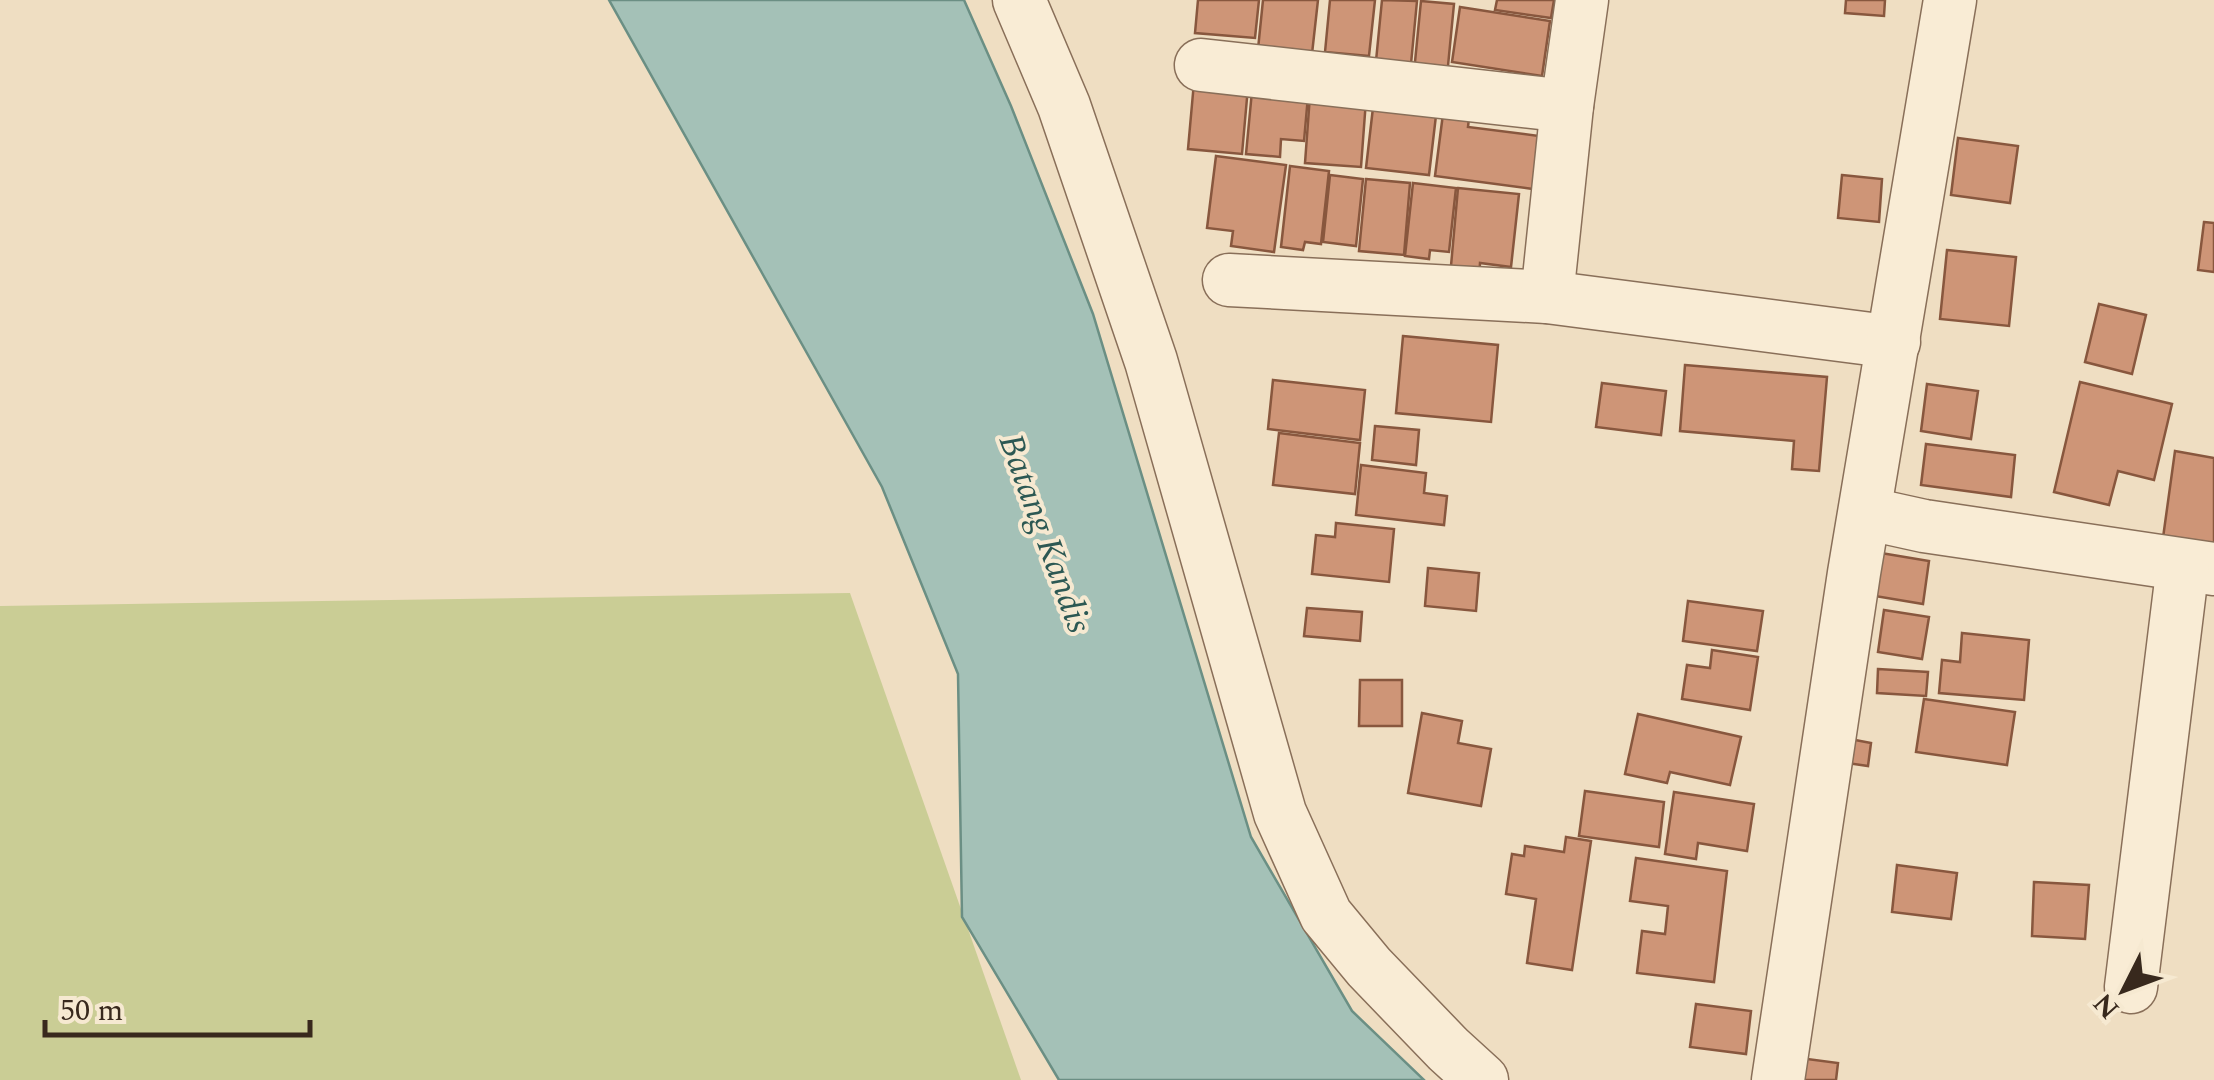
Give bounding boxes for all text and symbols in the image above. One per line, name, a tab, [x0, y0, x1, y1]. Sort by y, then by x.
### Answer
water label: Batang Kandis	[984, 426, 1105, 641]
north arrow	[2074, 940, 2174, 1040]
scale bar	[45, 975, 310, 1037]
text: N	[2083, 983, 2130, 1029]
text: 50 m	[60, 988, 123, 1034]

